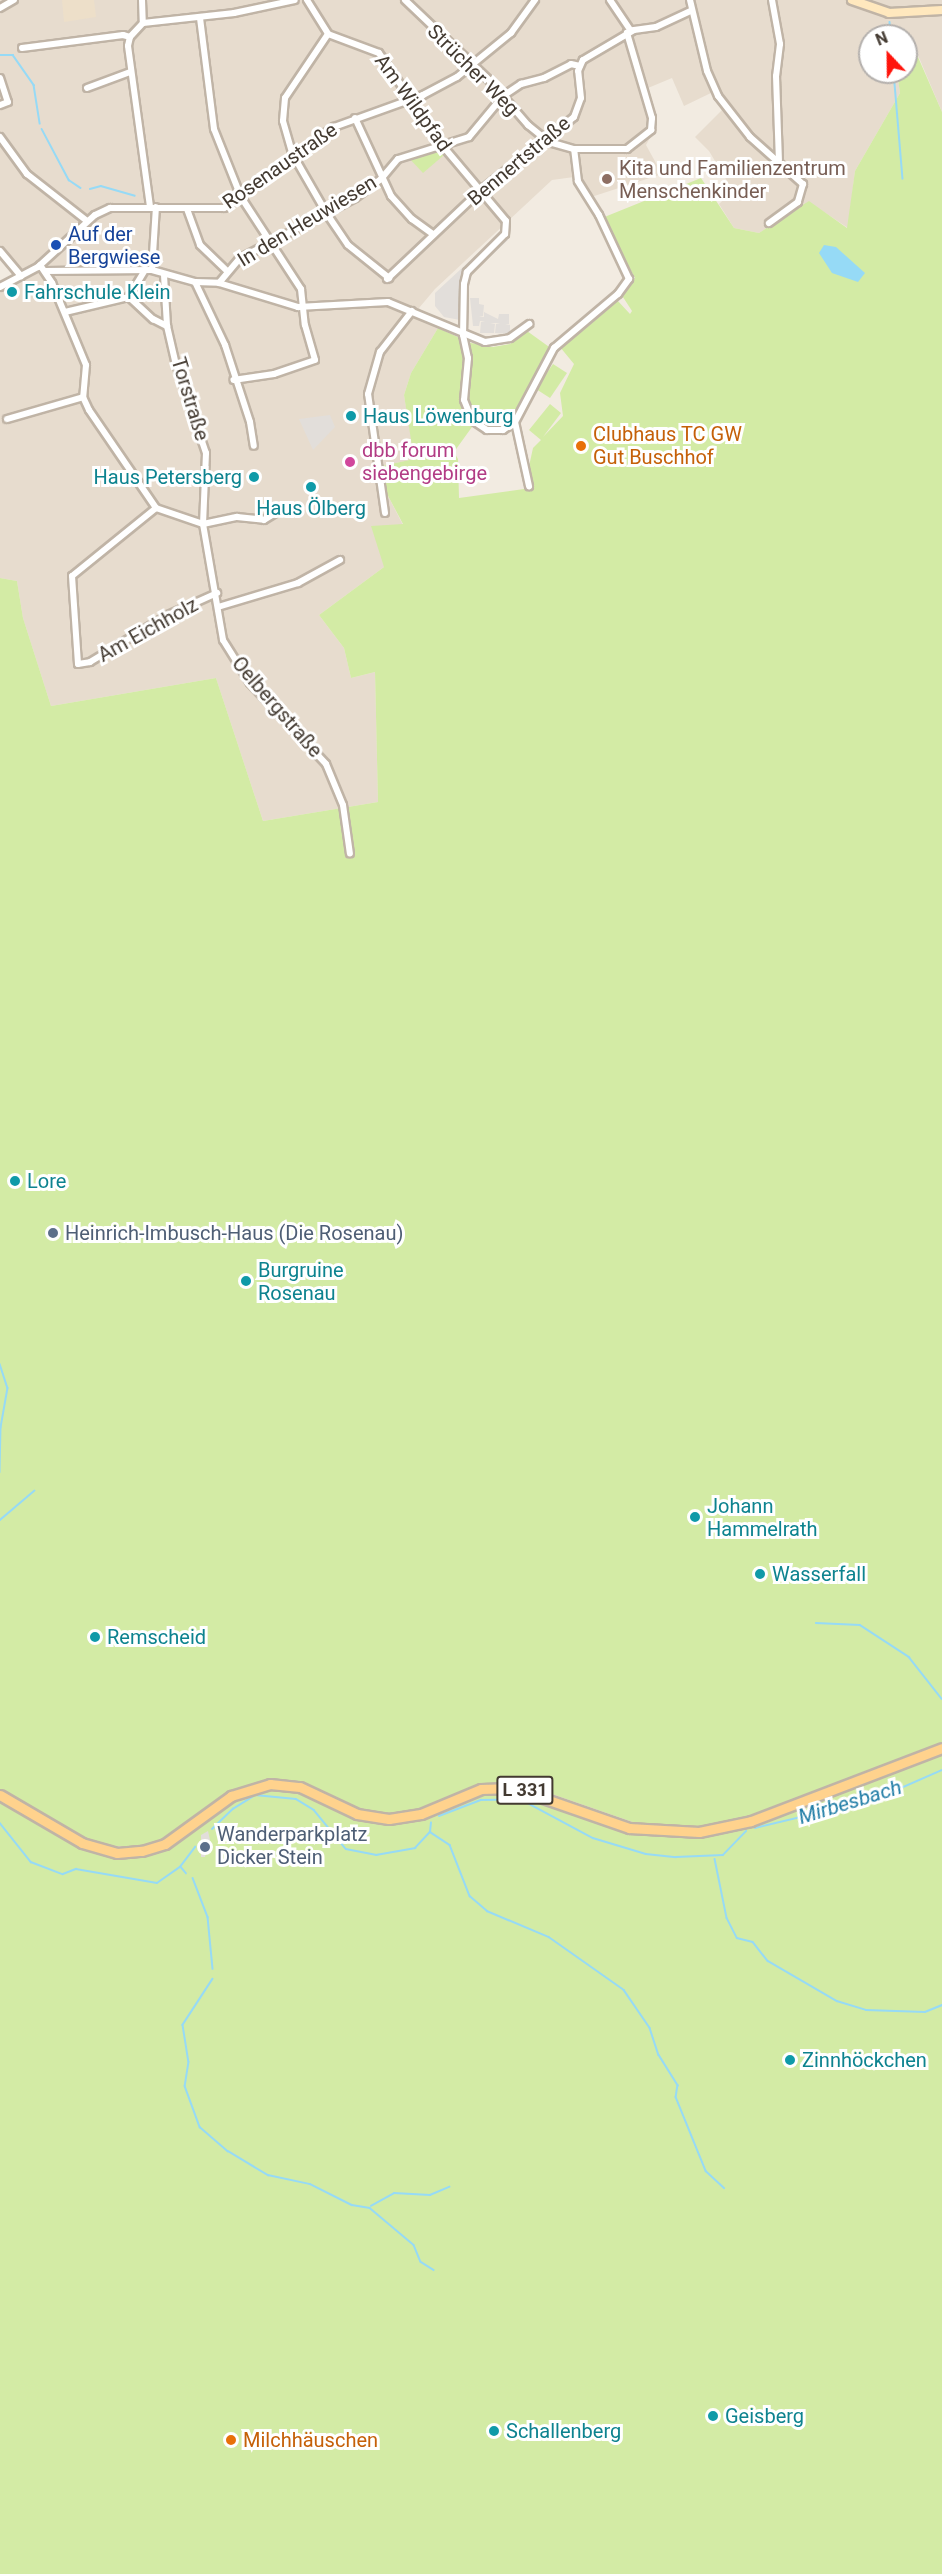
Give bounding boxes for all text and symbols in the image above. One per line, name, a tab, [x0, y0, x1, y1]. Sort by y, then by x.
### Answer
street label: Strücher Weg	[422, 19, 524, 121]
north arrow	[858, 24, 918, 84]
text: N	[873, 28, 891, 50]
street label: Am Wildpfad	[370, 50, 456, 156]
street label: Bennertstraße	[463, 111, 575, 211]
street label: Rosenaustraße	[218, 118, 342, 214]
place label: Kita und Familienzentrum Menschenkinder	[619, 156, 846, 203]
street label: In den Heuwiesen	[233, 170, 381, 272]
marker: Kita und Familienzentrum Menschenkinder	[600, 172, 614, 186]
place label: Auf der Bergwiese	[68, 222, 160, 269]
marker: Auf der Bergwiese	[49, 238, 63, 252]
place label: Fahrschule Klein	[24, 280, 171, 304]
marker: Fahrschule Klein	[5, 285, 19, 299]
street label: Torstraße	[166, 354, 214, 444]
place label: Haus Löwenburg	[363, 404, 513, 428]
marker: Haus Löwenburg	[344, 409, 358, 423]
place label: Clubhaus TC GW Gut Buschhof	[593, 422, 742, 469]
place label: dbb forum siebengebirge	[362, 438, 487, 485]
marker: Clubhaus TC GW Gut Buschhof	[574, 439, 588, 453]
marker: dbb forum siebengebirge	[343, 455, 357, 469]
place label: Haus Petersberg	[94, 465, 242, 489]
marker: Haus Petersberg	[247, 470, 261, 484]
marker: Haus Ölberg	[304, 480, 318, 494]
place label: Haus Ölberg	[256, 496, 366, 520]
street label: Am Eichholz	[94, 593, 202, 667]
street label: Oelbergstraße	[227, 652, 327, 762]
place label: Lore	[27, 1169, 66, 1193]
marker: Lore	[8, 1174, 22, 1188]
place label: Heinrich-Imbusch-Haus (Die Rosenau)	[65, 1221, 403, 1245]
marker: Heinrich-Imbusch-Haus (Die Rosenau)	[46, 1226, 60, 1240]
place label: Burgruine Rosenau	[258, 1258, 344, 1305]
marker: Burgruine Rosenau	[239, 1274, 253, 1288]
place label: Johann Hammelrath	[707, 1494, 818, 1541]
marker: Johann Hammelrath	[688, 1510, 702, 1524]
place label: Wasserfall	[772, 1562, 866, 1586]
marker: Wasserfall	[753, 1567, 767, 1581]
place label: Remscheid	[107, 1625, 206, 1649]
marker: Remscheid	[88, 1630, 102, 1644]
water label: Mirbesbach	[795, 1774, 905, 1830]
road number: L 331	[495, 1775, 555, 1805]
place label: Wanderparkplatz Dicker Stein	[217, 1823, 367, 1870]
marker: Wanderparkplatz Dicker Stein	[198, 1840, 212, 1854]
place label: Zinnhöckchen	[802, 2048, 927, 2072]
marker: Zinnhöckchen	[783, 2053, 797, 2067]
place label: Geisberg	[725, 2404, 804, 2428]
marker: Geisberg	[706, 2409, 720, 2423]
place label: Schallenberg	[506, 2419, 621, 2443]
marker: Schallenberg	[487, 2424, 501, 2438]
place label: Milchhäuschen	[243, 2428, 378, 2452]
marker: Milchhäuschen	[224, 2433, 238, 2447]

